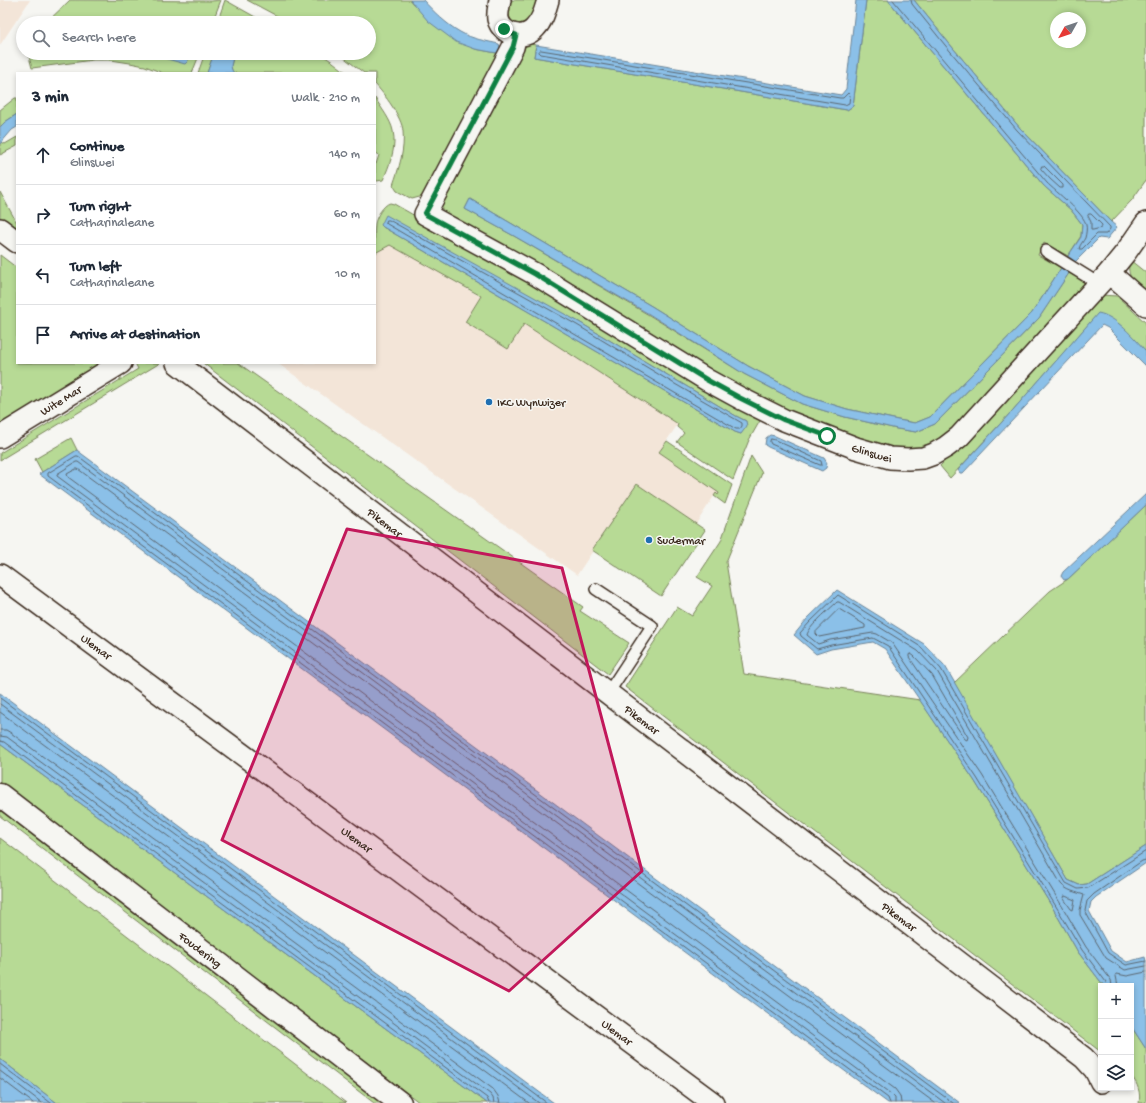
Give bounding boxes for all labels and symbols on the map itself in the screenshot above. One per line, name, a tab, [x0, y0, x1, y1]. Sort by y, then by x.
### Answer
north arrow	[1050, 12, 1086, 48]
route end	[495, 20, 513, 38]
street label: Wite Mar	[38, 383, 86, 420]
marker: IKC Wynwizer	[484, 397, 494, 407]
place label: IKC Wynwizer	[497, 397, 567, 411]
route start	[818, 427, 836, 445]
street label: Glinswei	[849, 442, 892, 467]
street label: Pikemar	[363, 506, 405, 543]
marker: Sudermar	[644, 535, 654, 545]
place label: Sudermar	[657, 535, 707, 549]
street label: Ulemar	[77, 632, 115, 665]
street label: Pikemar	[620, 703, 663, 740]
street label: Ulemar	[337, 825, 375, 858]
street label: Pikemar	[877, 900, 920, 937]
street label: Foudering	[174, 929, 224, 972]
street label: Ulemar	[598, 1018, 636, 1051]

